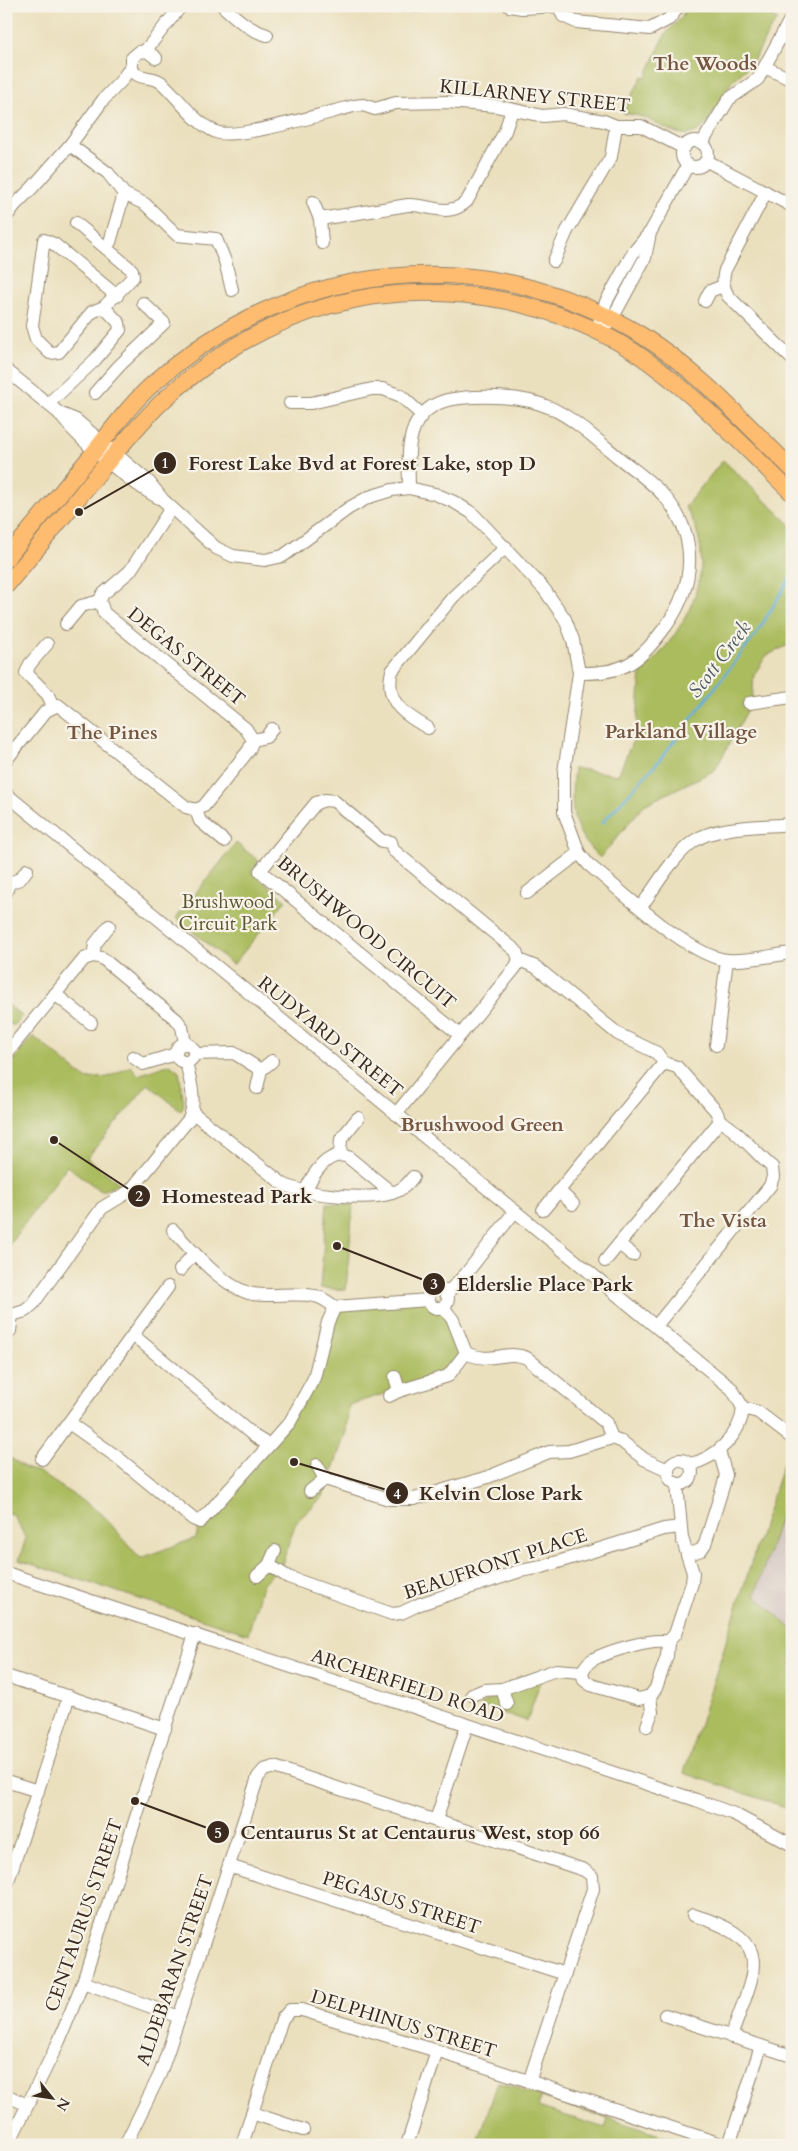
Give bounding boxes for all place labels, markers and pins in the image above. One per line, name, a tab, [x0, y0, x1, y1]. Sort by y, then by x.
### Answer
callout: Forest Lake Bvd at Forest Lake, stop D	[153, 445, 545, 480]
callout: Homestead Park	[126, 1178, 322, 1213]
callout: Elderslie Place Park	[421, 1266, 643, 1301]
callout: Kelvin Close Park	[384, 1476, 593, 1511]
callout: Centaurus St at Centaurus West, stop 66	[205, 1815, 609, 1850]

